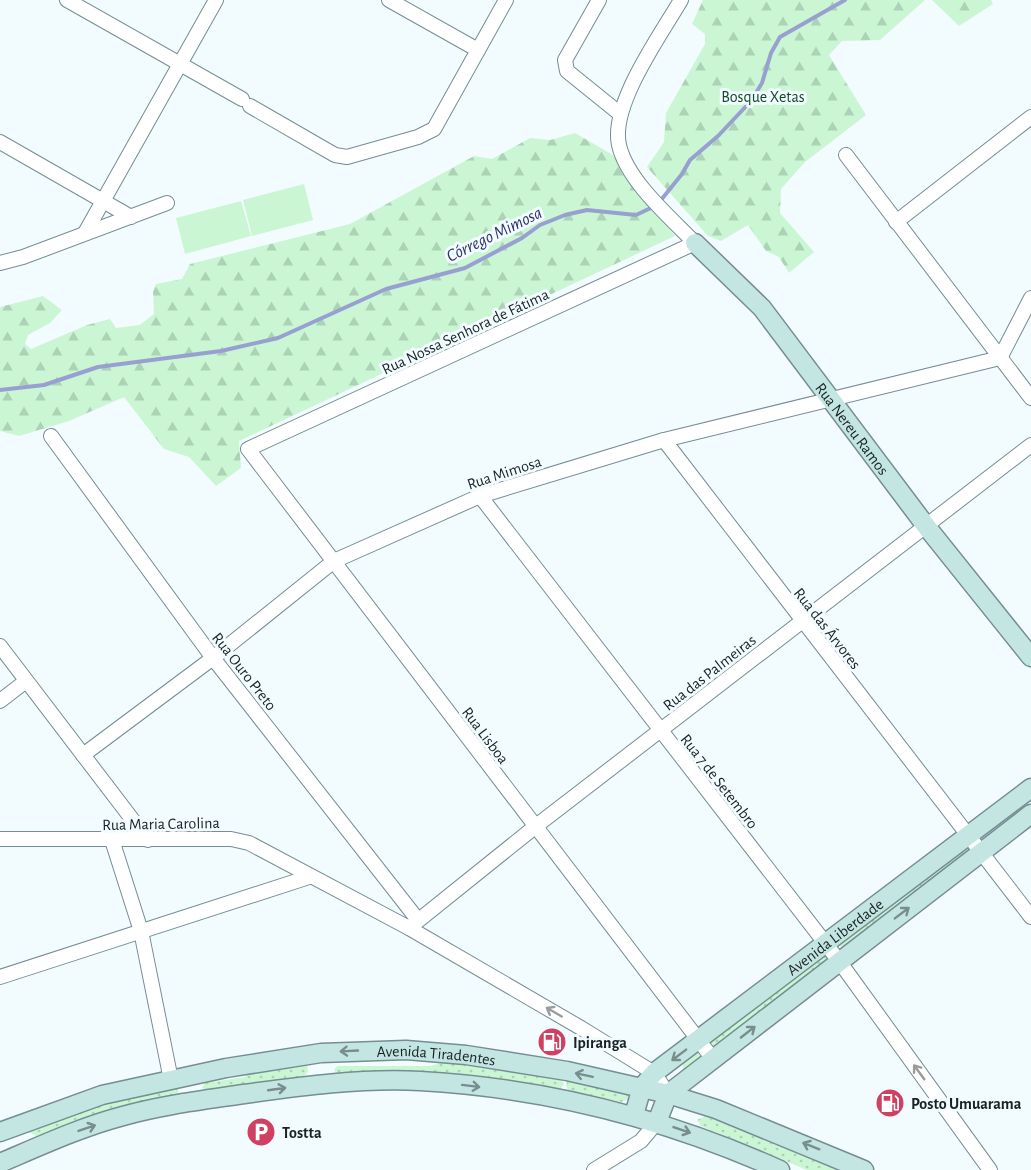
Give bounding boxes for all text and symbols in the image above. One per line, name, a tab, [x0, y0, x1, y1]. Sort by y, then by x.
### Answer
park label: Bosque Xetas	[721, 89, 805, 105]
water label: Córrego Mimosa	[444, 204, 545, 266]
street label: Rua Nossa Senhora de Fátima	[379, 286, 551, 378]
street label: Rua Nereu Ramos	[812, 380, 891, 478]
street label: Rua Mimosa	[465, 453, 544, 492]
street label: Rua das Árvores	[791, 584, 865, 672]
street label: Rua Ouro Preto	[209, 630, 280, 714]
street label: Rua das Palmeiras	[660, 632, 759, 714]
street label: Rua Lisboa	[459, 704, 512, 767]
street label: Rua 7 de Setembro	[677, 731, 761, 832]
street label: Rua Maria Carolina	[102, 815, 220, 833]
street label: Avenida Liberdade	[784, 896, 886, 979]
one-way arrow	[894, 907, 910, 919]
one-way arrow	[546, 1006, 563, 1018]
fuel station icon: Ipiranga	[536, 1026, 568, 1058]
one-way arrow	[739, 1026, 755, 1038]
place label: Ipiranga	[573, 1035, 627, 1051]
street label: Avenida Tiradentes	[376, 1043, 497, 1069]
one-way arrow	[340, 1046, 360, 1057]
one-way arrow	[671, 1049, 687, 1062]
one-way arrow	[913, 1064, 925, 1080]
one-way arrow	[575, 1069, 595, 1080]
one-way arrow	[461, 1081, 481, 1092]
one-way arrow	[267, 1084, 287, 1095]
fuel station icon: Posto Umuarama	[874, 1087, 906, 1119]
place label: Posto Umuarama	[911, 1096, 1022, 1112]
parking icon: Tostta	[245, 1116, 277, 1148]
one-way arrow	[77, 1122, 95, 1133]
place label: Tostta	[282, 1125, 322, 1141]
one-way arrow	[673, 1126, 691, 1137]
one-way arrow	[802, 1140, 820, 1151]

